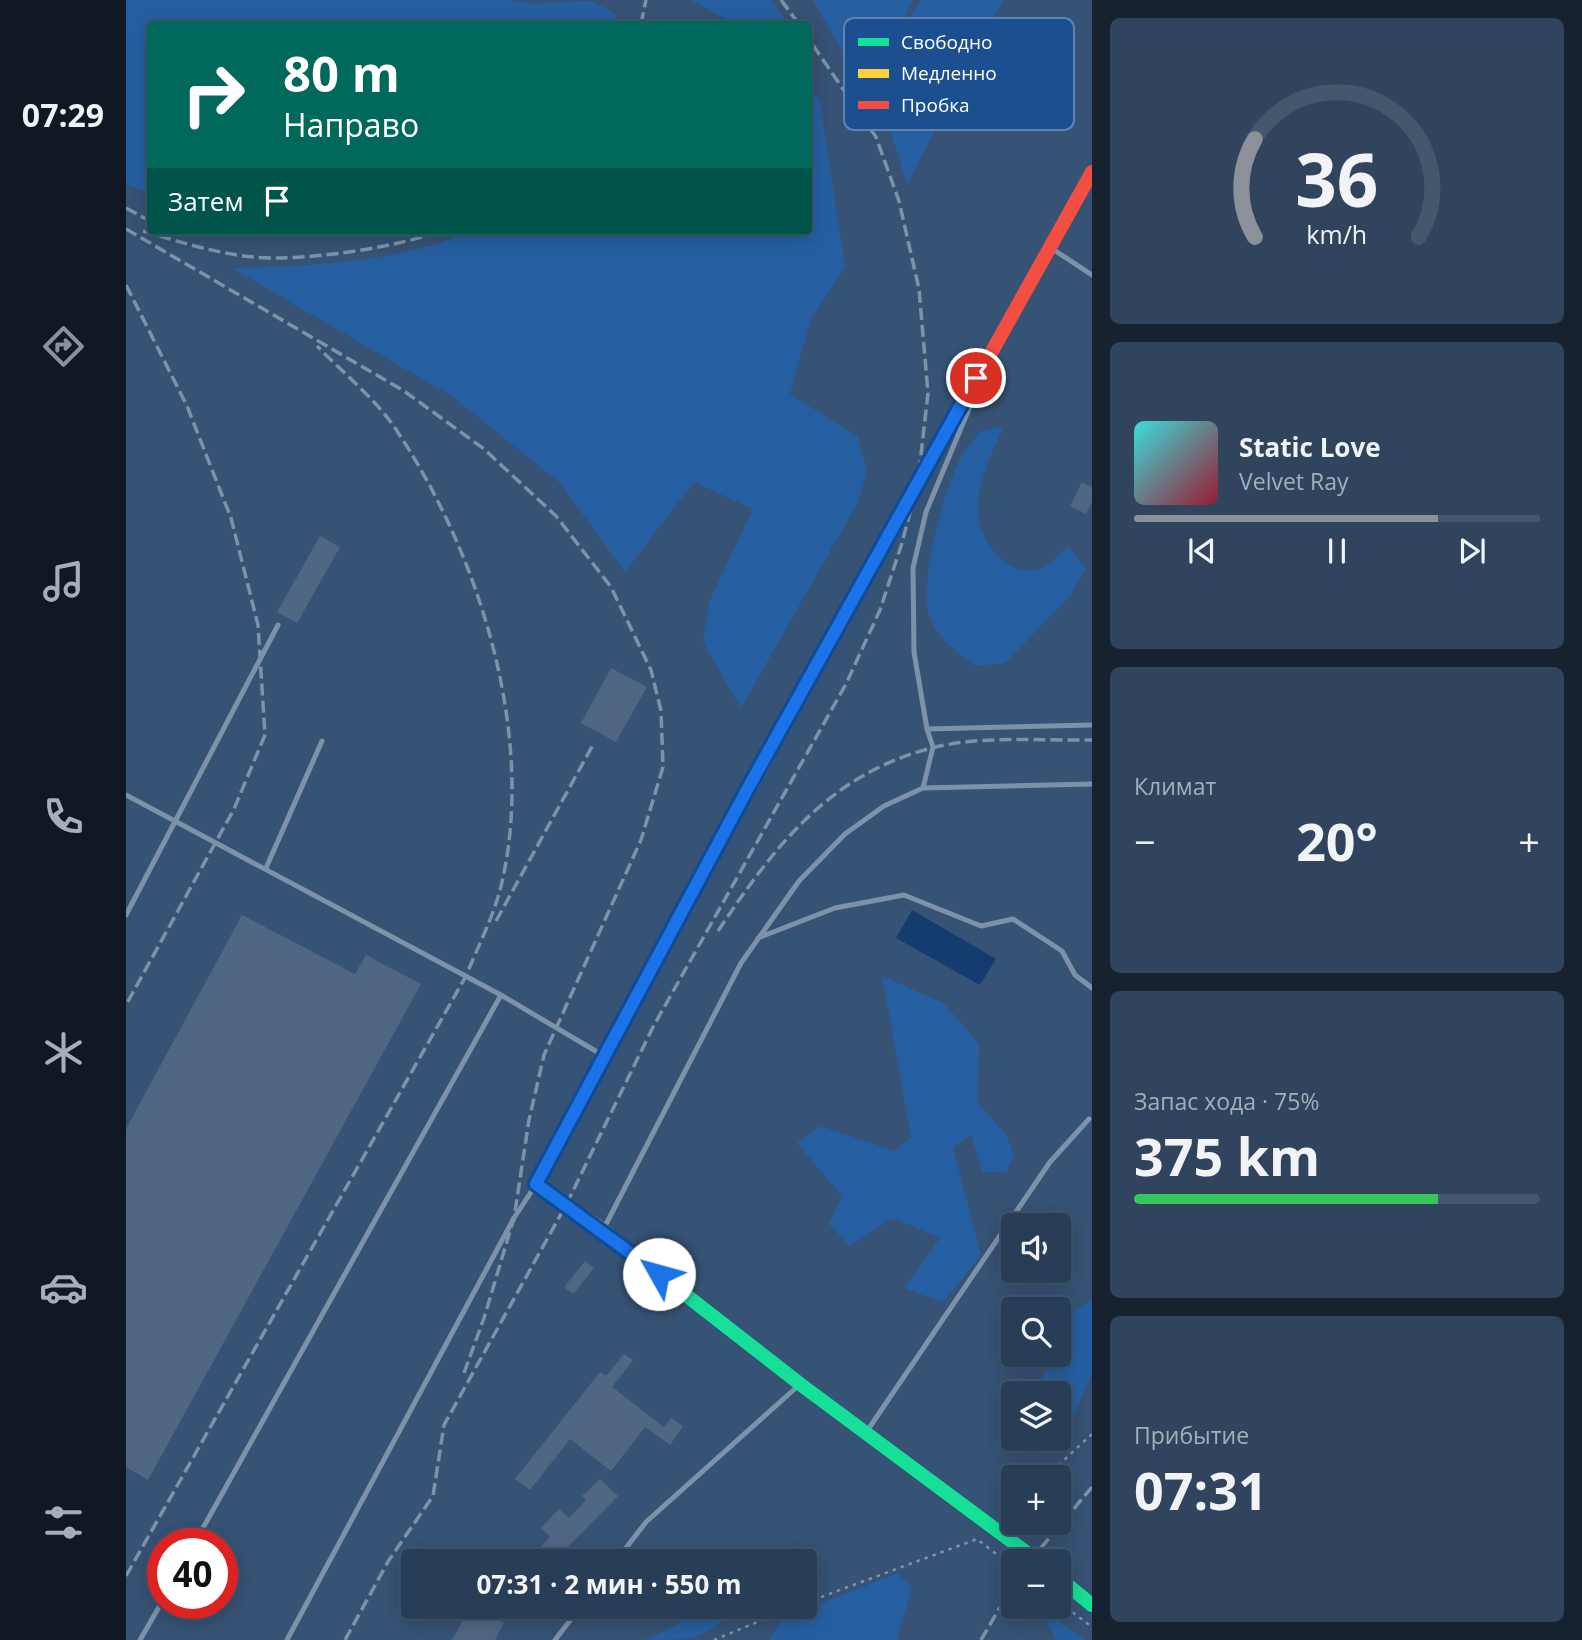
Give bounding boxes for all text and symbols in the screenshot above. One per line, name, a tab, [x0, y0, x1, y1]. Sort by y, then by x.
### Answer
legend	[844, 18, 1074, 130]
text: Свободно	[901, 29, 992, 55]
text: 80 m	[283, 40, 400, 106]
icon: right	[168, 49, 259, 140]
text: Медленно	[901, 60, 997, 86]
text: Пробка	[901, 92, 970, 118]
text: 07:29	[22, 93, 104, 136]
text: Направо	[283, 103, 419, 146]
text: 36	[1295, 130, 1379, 229]
icon: arrive	[258, 182, 296, 220]
text: Затем	[168, 183, 244, 219]
text: km/h	[1307, 217, 1367, 251]
icon: directions	[39, 322, 88, 371]
pin	[946, 348, 1006, 408]
icon: arrive	[957, 359, 995, 397]
text: Static Love	[1239, 429, 1381, 465]
text: Velvet Ray	[1239, 465, 1349, 497]
icon: previous	[1183, 532, 1221, 570]
icon: pause	[1318, 532, 1356, 570]
icon: next	[1453, 532, 1491, 570]
icon: music	[39, 557, 88, 606]
text: Климат	[1134, 770, 1216, 802]
icon: phone	[39, 792, 88, 841]
text: 20°	[1296, 805, 1378, 876]
text: −	[1134, 815, 1156, 867]
text: +	[1518, 815, 1540, 867]
icon: climate	[39, 1028, 88, 1077]
text: Запас хода · 75%	[1134, 1085, 1319, 1117]
text: 375 km	[1134, 1120, 1320, 1191]
map controls	[1001, 1213, 1071, 1619]
button: sound	[1001, 1213, 1071, 1283]
position arrow	[622, 1237, 696, 1311]
icon: car	[39, 1263, 88, 1312]
button: search	[1001, 1297, 1071, 1367]
button: layers	[1001, 1381, 1071, 1451]
text: Прибытие	[1134, 1419, 1249, 1451]
text: 07:31	[1134, 1454, 1268, 1525]
button: +	[1001, 1465, 1071, 1535]
icon: filters	[39, 1498, 88, 1547]
speed limit sign: 40	[147, 1528, 238, 1619]
button: −	[1001, 1549, 1071, 1619]
text: 07:31 · 2 мин · 550 m	[476, 1566, 742, 1602]

